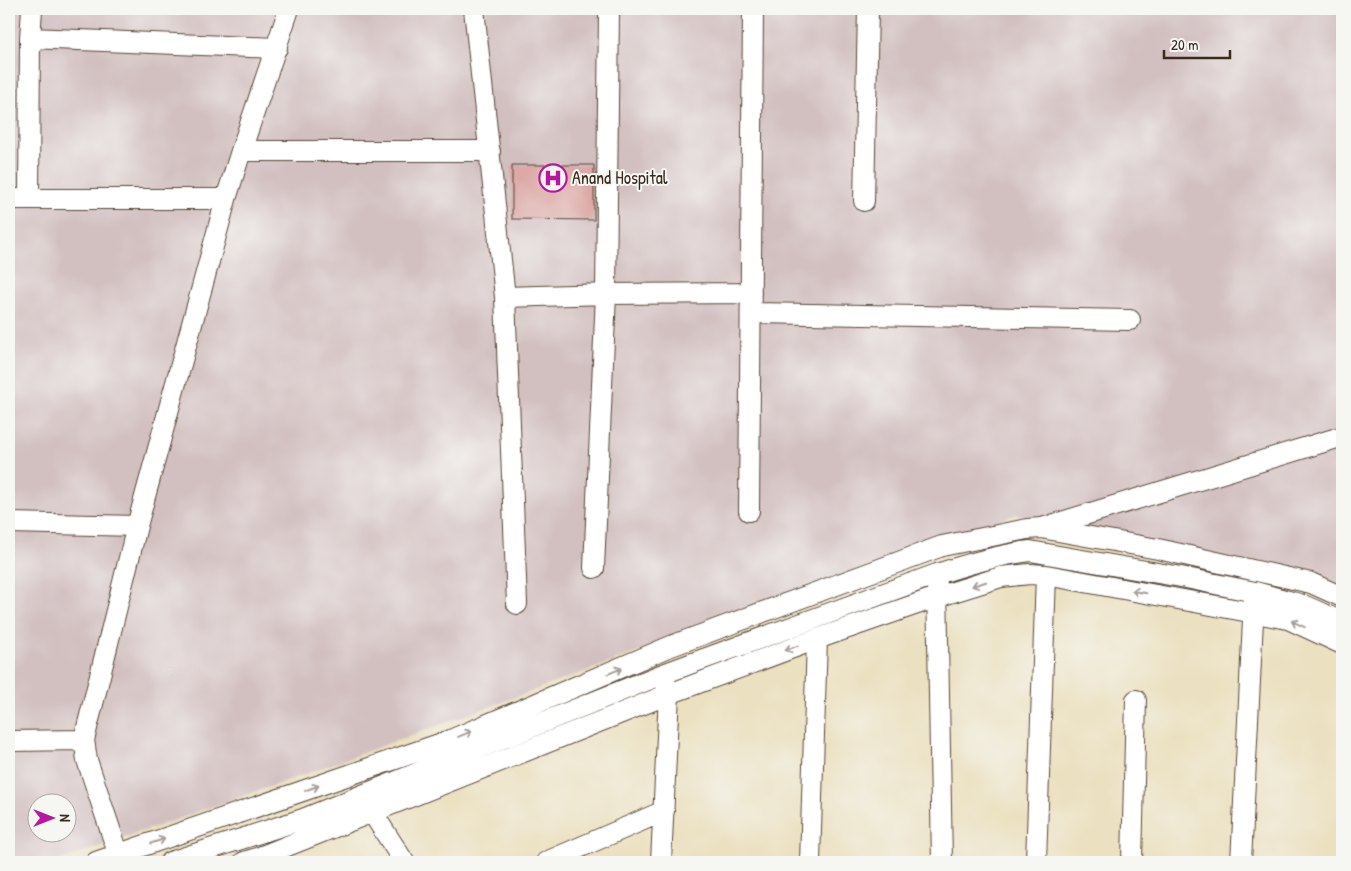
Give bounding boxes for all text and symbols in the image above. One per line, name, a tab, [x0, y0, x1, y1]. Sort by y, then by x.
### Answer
scale bar	[1164, 28, 1230, 60]
text: 20 m	[1171, 34, 1198, 55]
hospital icon: Anand Hospital	[538, 163, 568, 193]
place label: Anand Hospital	[572, 165, 668, 190]
one-way arrow	[972, 580, 987, 589]
one-way arrow	[1131, 587, 1147, 597]
one-way arrow	[1291, 618, 1306, 628]
one-way arrow	[785, 644, 801, 653]
one-way arrow	[607, 665, 622, 675]
one-way arrow	[457, 729, 472, 738]
one-way arrow	[304, 783, 319, 792]
north arrow	[28, 794, 78, 844]
text: N	[56, 814, 75, 822]
one-way arrow	[150, 836, 166, 845]

